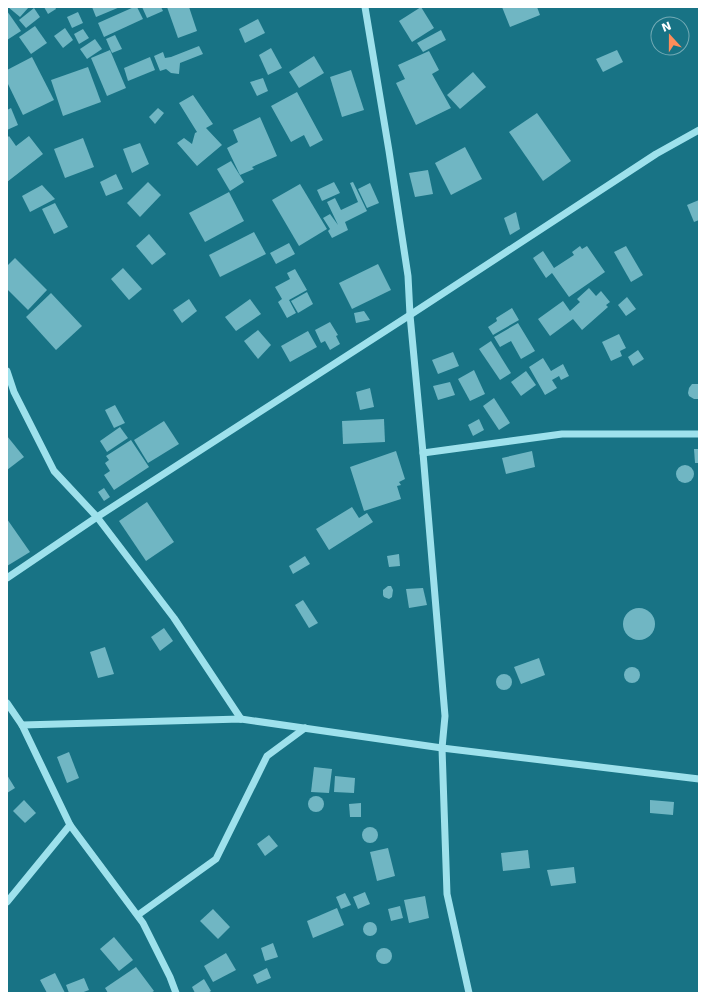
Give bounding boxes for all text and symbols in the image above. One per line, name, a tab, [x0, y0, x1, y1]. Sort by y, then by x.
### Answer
north arrow	[650, 16, 690, 56]
text: N	[660, 19, 673, 35]

